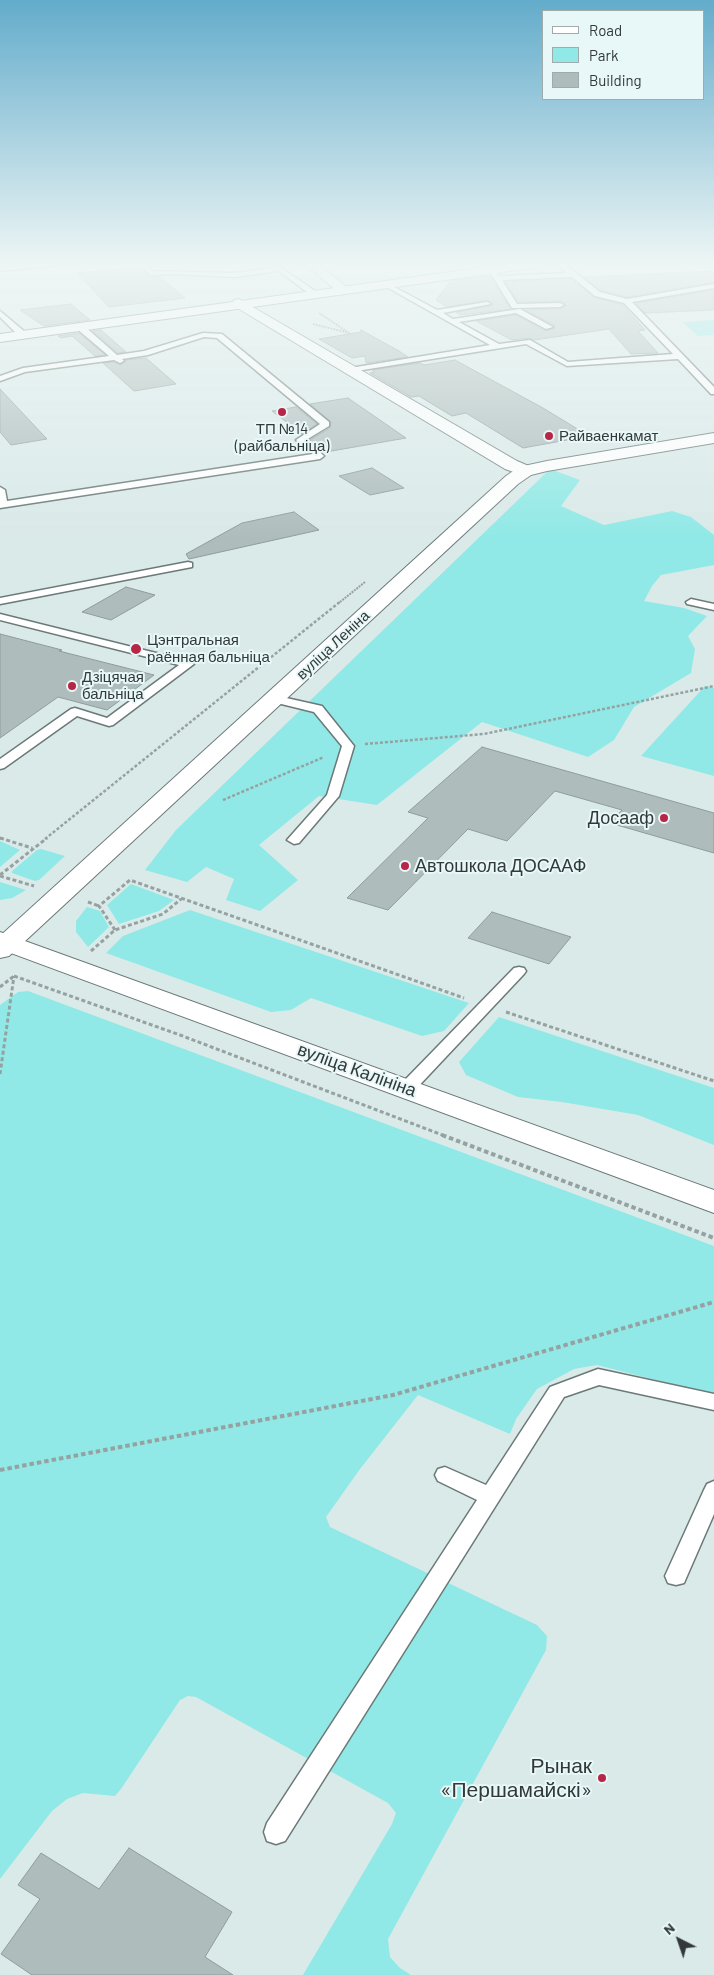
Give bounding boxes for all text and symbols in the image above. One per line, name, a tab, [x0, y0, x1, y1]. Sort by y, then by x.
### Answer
legend	[542, 10, 704, 100]
text: Road	[589, 21, 622, 39]
text: Park	[589, 46, 618, 64]
text: Building	[589, 71, 642, 89]
marker: ТП №14 (райбальніца)	[276, 406, 288, 418]
place label: ТП №14 (райбальніца)	[235, 420, 329, 455]
place label: Райваенкамат	[559, 427, 658, 445]
marker: Райваенкамат	[543, 430, 555, 442]
street label: вуліца Леніна	[293, 607, 373, 683]
place label: Цэнтральная раённая бальніца	[147, 631, 270, 666]
marker: Цэнтральная раённая бальніца	[129, 642, 143, 656]
place label: Дзіцячая бальніца	[82, 668, 144, 703]
marker: Дзіцячая бальніца	[66, 680, 78, 692]
place label: Досааф	[588, 807, 654, 829]
marker: Досааф	[658, 812, 670, 824]
place label: Автошкола ДОСААФ	[415, 855, 586, 877]
marker: Автошкола ДОСААФ	[399, 860, 411, 872]
street label: вуліца Калініна	[295, 1038, 419, 1102]
place label: Рынак «Першамайскі»	[440, 1753, 592, 1803]
marker: Рынак «Першамайскі»	[596, 1772, 608, 1784]
north arrow	[654, 1915, 704, 1965]
text: N	[660, 1919, 678, 1938]

